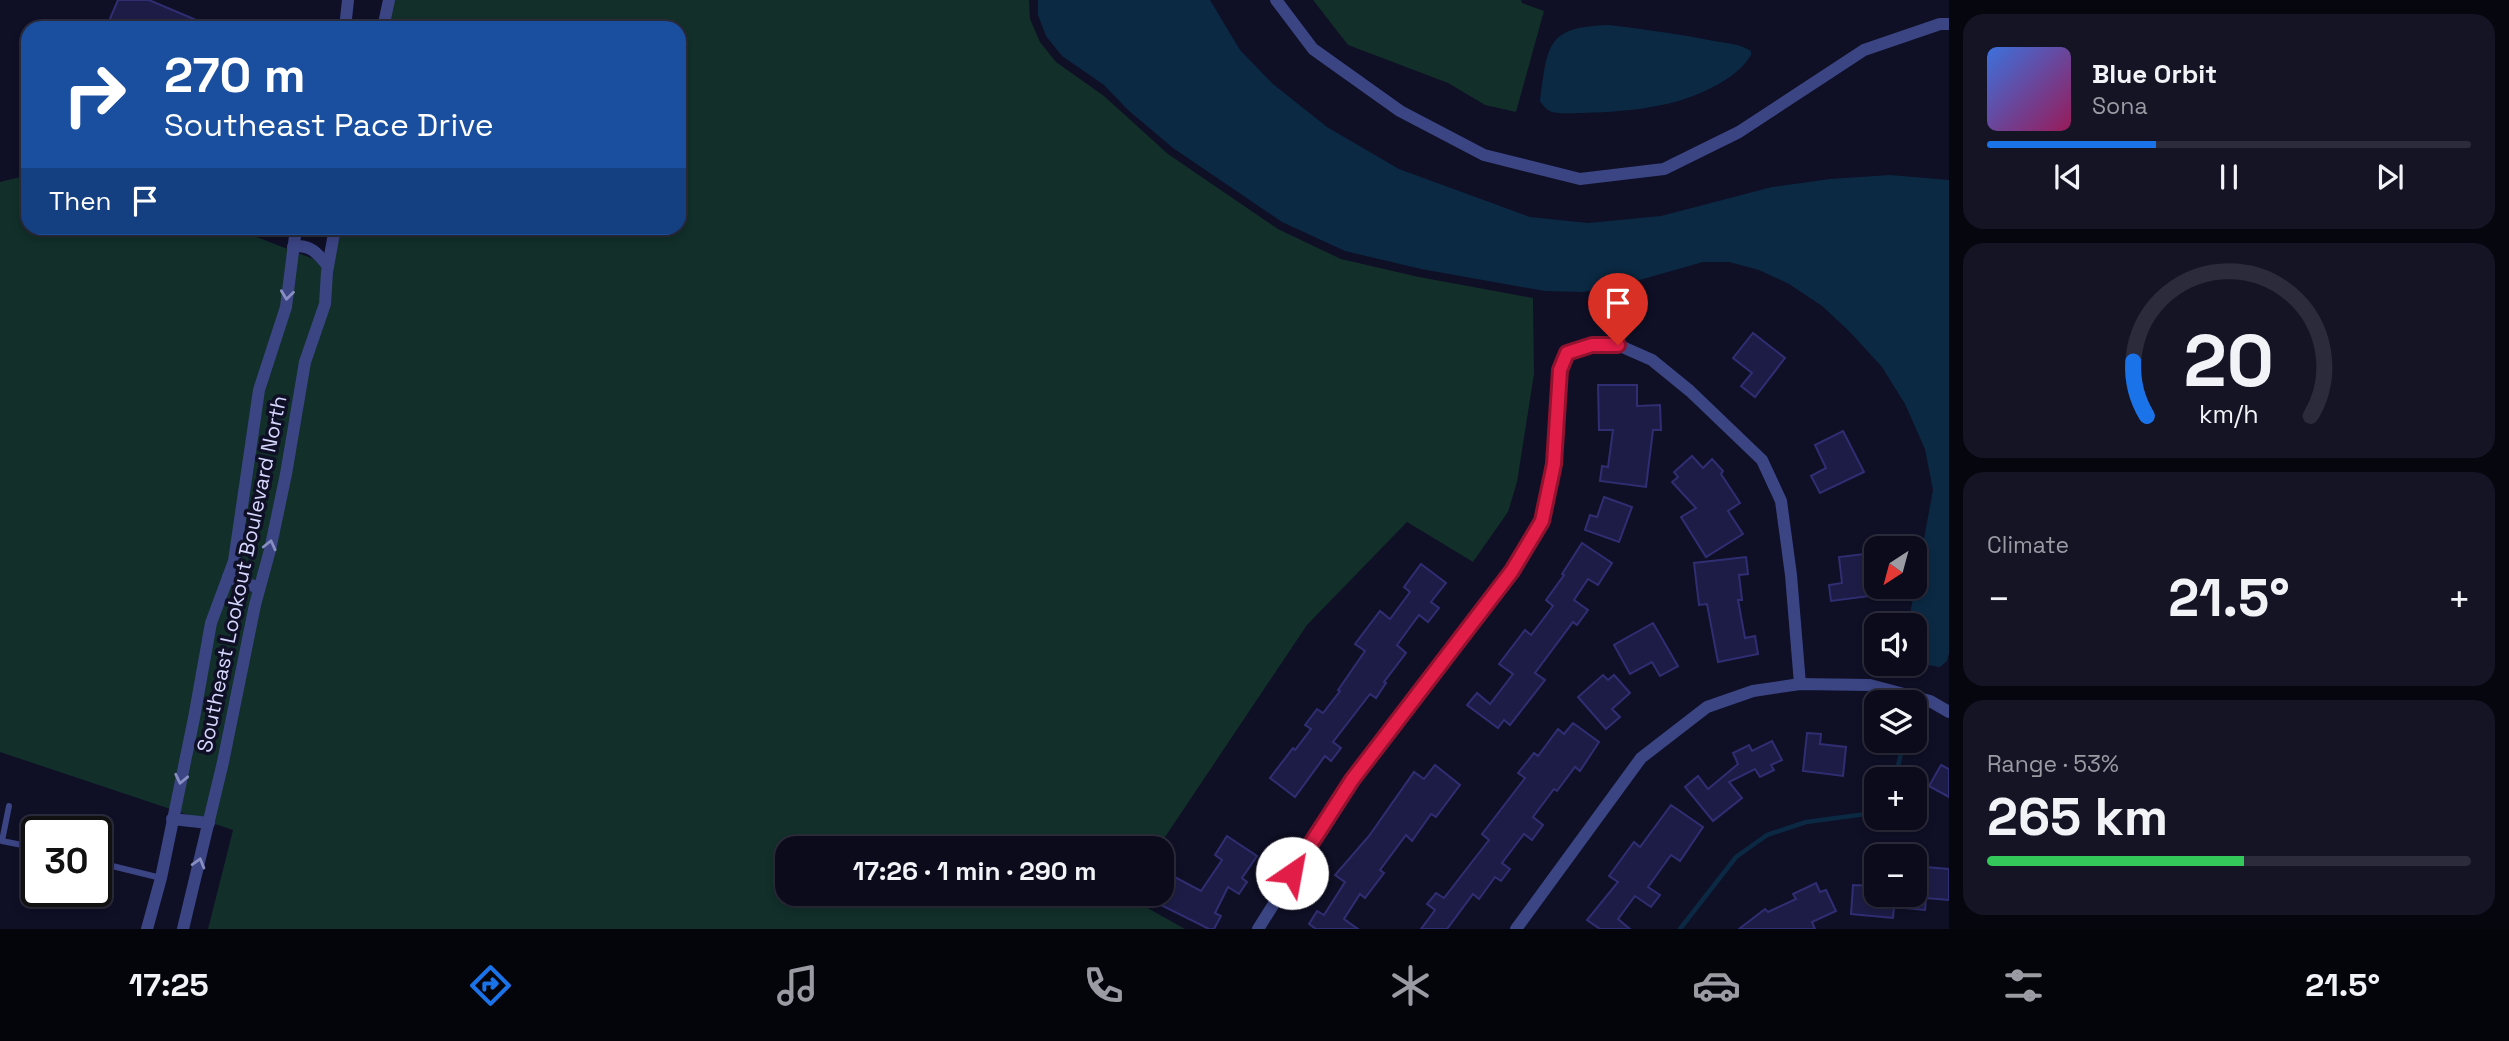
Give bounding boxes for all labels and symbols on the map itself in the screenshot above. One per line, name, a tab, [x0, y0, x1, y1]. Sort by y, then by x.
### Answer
pin	[1588, 273, 1648, 345]
one-way arrow	[280, 289, 295, 301]
street label: Southeast Lookout Boulevard North	[190, 393, 293, 755]
north arrow	[1864, 536, 1927, 598]
one-way arrow	[262, 539, 277, 551]
one-way arrow	[174, 773, 189, 785]
speed limit sign: 30	[21, 816, 112, 907]
position arrow	[1255, 836, 1329, 910]
one-way arrow	[190, 857, 205, 869]

